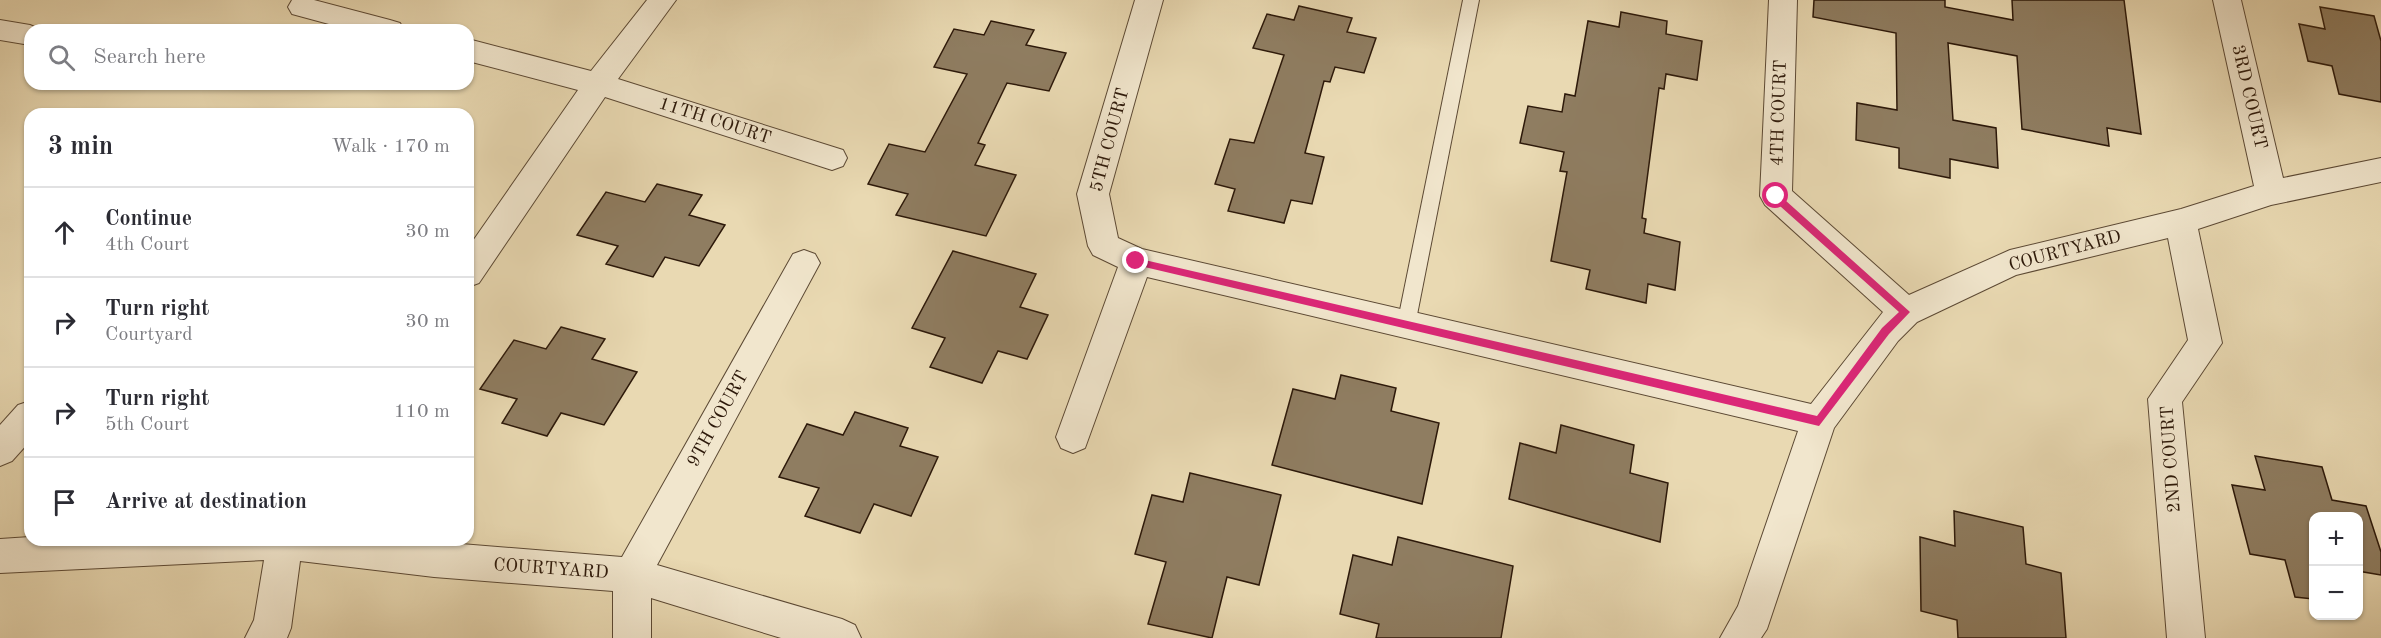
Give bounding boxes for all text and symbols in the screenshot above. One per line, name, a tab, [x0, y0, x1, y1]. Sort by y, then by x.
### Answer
search box	[24, 24, 474, 90]
icon: search	[45, 41, 78, 74]
street label: 3RD COURT	[2228, 43, 2270, 151]
text: Search here	[93, 46, 206, 68]
street label: 4TH COURT	[1768, 59, 1790, 167]
street label: 5TH COURT	[1088, 86, 1132, 194]
street label: 11TH COURT	[657, 94, 773, 148]
text: 3 min	[48, 134, 113, 160]
text: Walk · 170 m	[331, 137, 450, 157]
route start	[1762, 182, 1788, 208]
text: Continue	[105, 208, 192, 230]
icon: ahead	[48, 216, 81, 249]
text: 30 m	[405, 222, 450, 242]
street label: COURTYARD	[2007, 227, 2123, 275]
text: 4th Court	[105, 235, 189, 255]
route end	[1122, 247, 1148, 273]
text: Turn right	[105, 298, 209, 320]
icon: right	[48, 306, 81, 339]
text: 30 m	[405, 312, 450, 332]
text: Courtyard	[105, 325, 193, 345]
street label: 9TH COURT	[684, 368, 752, 470]
text: Turn right	[105, 388, 209, 410]
icon: right	[48, 396, 81, 429]
text: 110 m	[394, 402, 450, 422]
street label: 2ND COURT	[2158, 405, 2184, 513]
text: 5th Court	[105, 415, 189, 435]
icon: arrive	[48, 486, 81, 519]
text: Arrive at destination	[105, 491, 307, 513]
map controls	[2309, 512, 2363, 620]
button: +	[2309, 512, 2363, 566]
street label: COURTYARD	[493, 556, 609, 582]
button: −	[2309, 566, 2363, 620]

